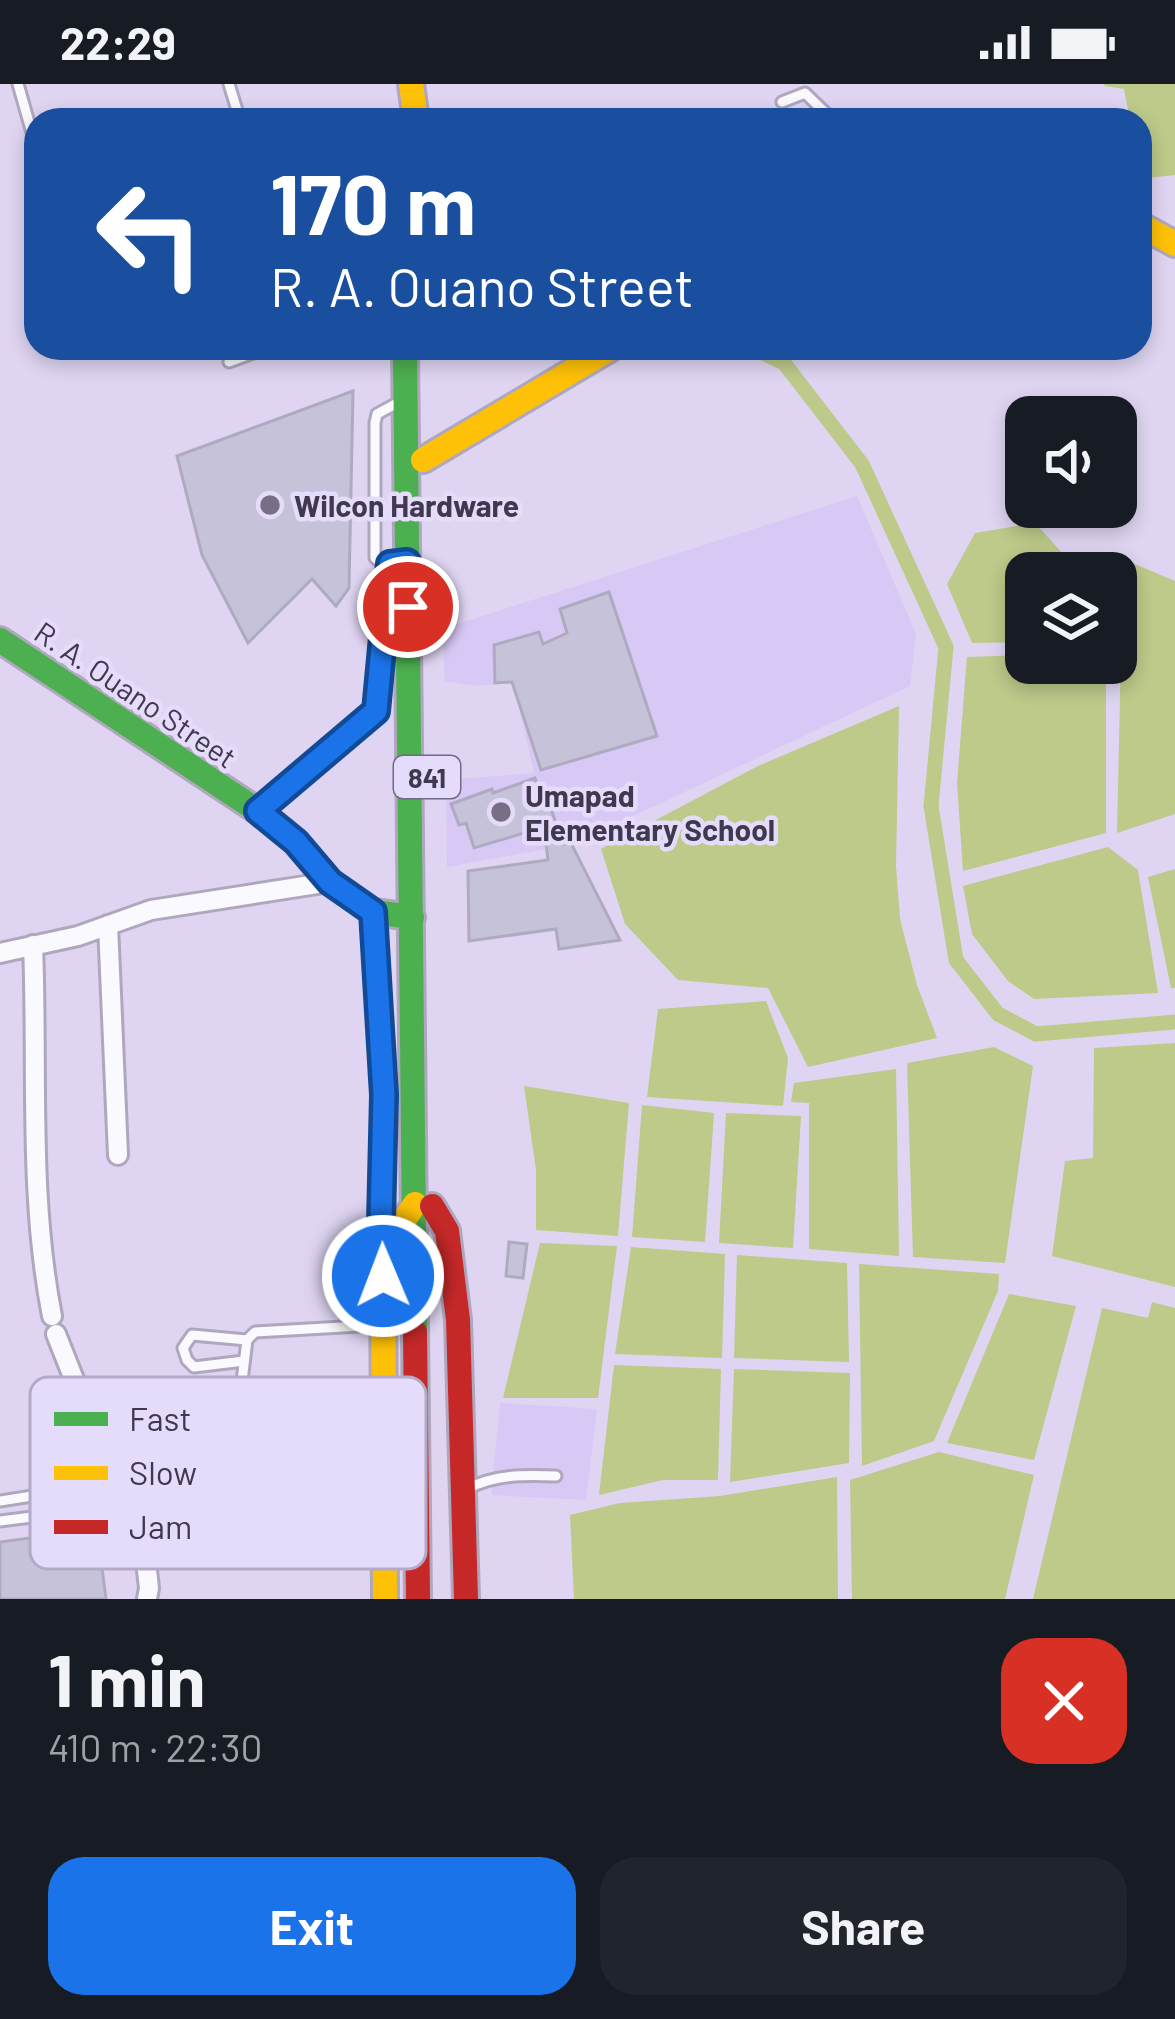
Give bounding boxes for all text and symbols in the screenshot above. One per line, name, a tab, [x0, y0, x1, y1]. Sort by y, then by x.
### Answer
text: 22:29	[60, 15, 176, 69]
text: 170 m	[270, 151, 476, 252]
icon: left	[72, 156, 228, 312]
text: R. A. Ouano Street	[270, 253, 694, 318]
map controls	[1005, 396, 1137, 684]
button: sound	[1005, 396, 1137, 528]
place label: Wilcon Hardware	[294, 487, 519, 523]
marker: Wilcon Hardware	[257, 492, 283, 518]
button: layers	[1005, 552, 1137, 684]
pin	[357, 556, 459, 658]
icon: arrive	[375, 574, 441, 640]
street label: R. A. Ouano Street	[28, 613, 244, 775]
road number: 841	[394, 756, 460, 798]
place label: Umapad Elementary School	[525, 777, 775, 847]
marker: Umapad Elementary School	[488, 799, 514, 825]
position arrow	[320, 1213, 446, 1339]
legend	[30, 1377, 426, 1569]
text: Fast	[129, 1398, 191, 1438]
text: Slow	[129, 1452, 197, 1492]
text: Jam	[129, 1506, 192, 1546]
text: 1 min	[48, 1635, 206, 1721]
button: close	[1001, 1638, 1127, 1764]
text: 410 m · 22:30	[48, 1723, 263, 1770]
button: Exit	[48, 1857, 576, 1995]
button: Share	[600, 1857, 1127, 1995]

